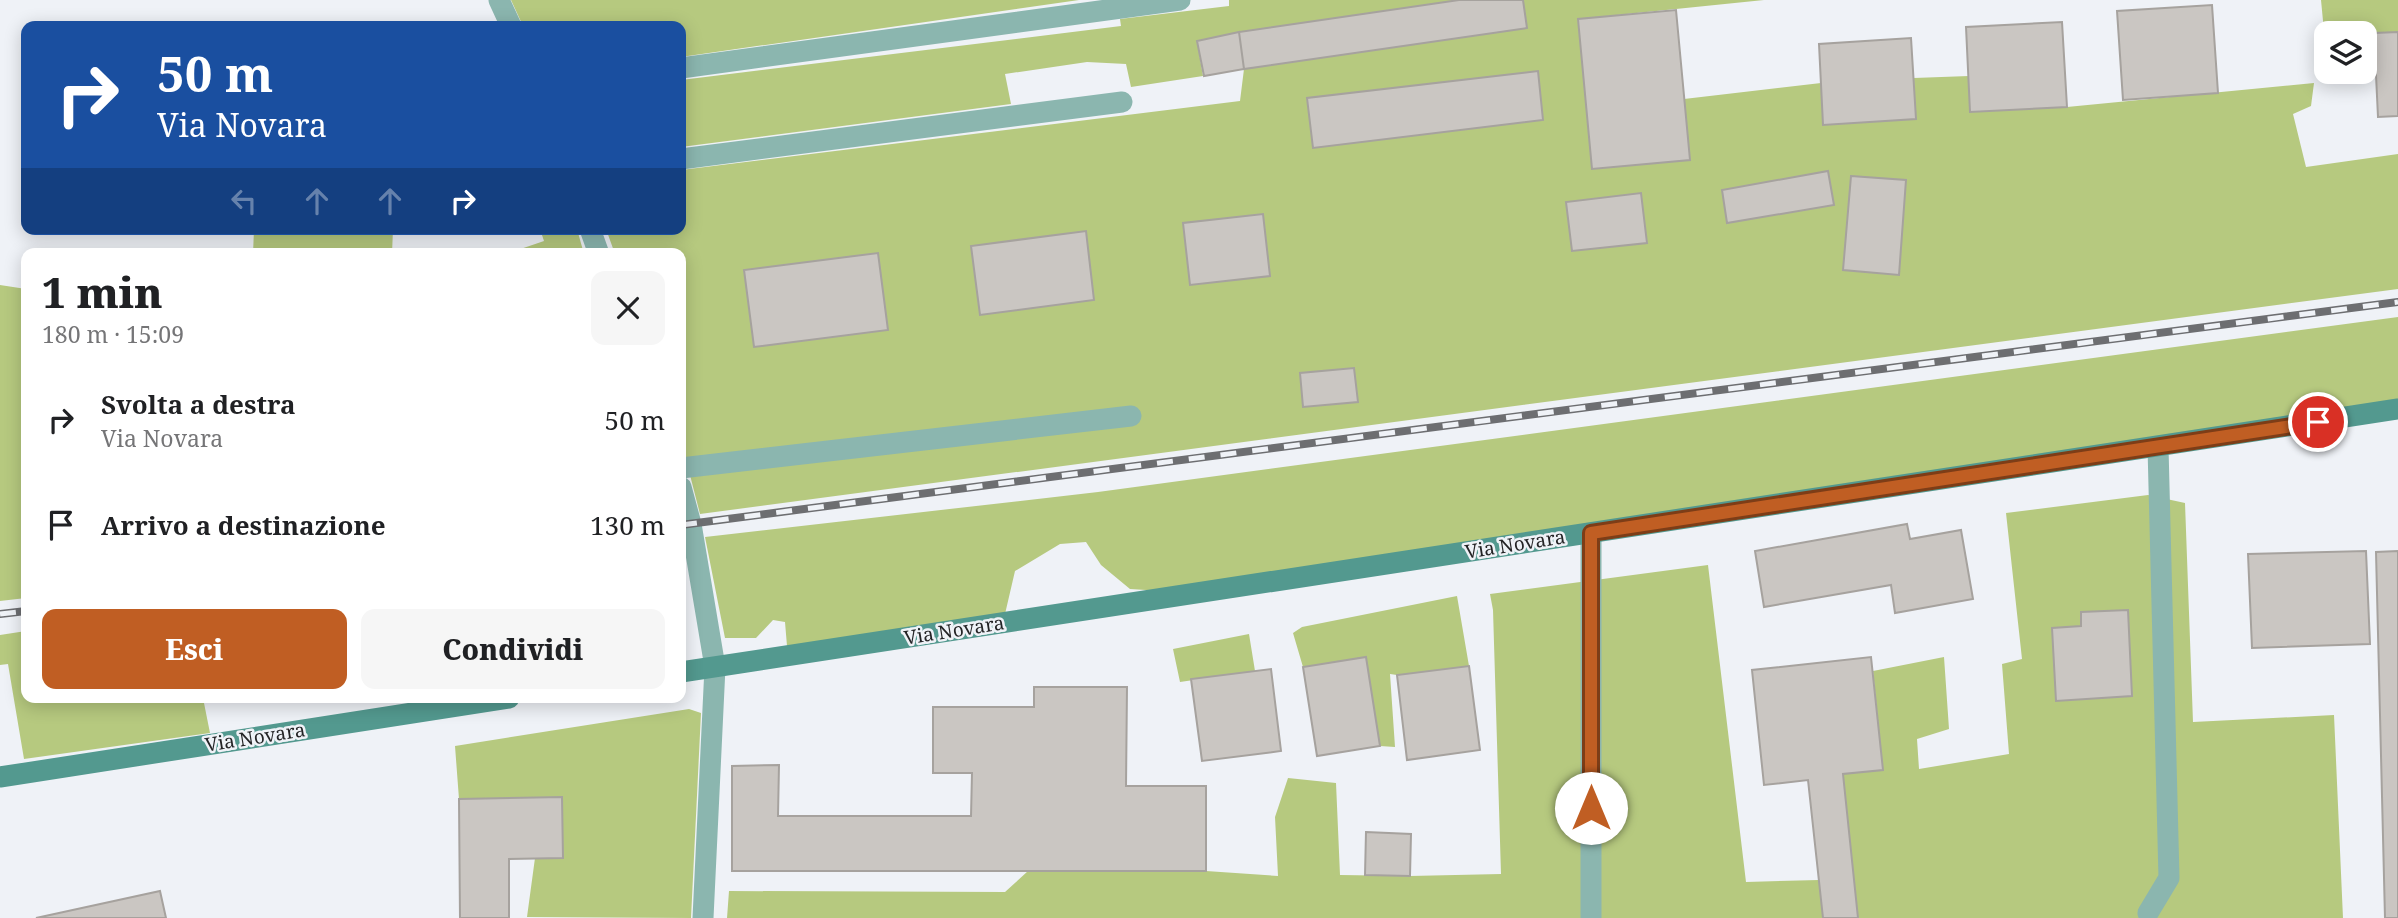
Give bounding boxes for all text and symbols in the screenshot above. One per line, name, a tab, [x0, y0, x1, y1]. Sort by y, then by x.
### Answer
map controls	[2314, 21, 2377, 84]
button: layers	[2314, 21, 2377, 84]
text: 50 m	[157, 40, 273, 106]
icon: right	[42, 49, 133, 140]
text: Via Novara	[157, 103, 327, 146]
icon: left	[225, 182, 263, 220]
icon: ahead	[298, 182, 336, 220]
icon: ahead	[371, 182, 409, 220]
icon: right	[444, 182, 482, 220]
text: 1 min	[42, 263, 163, 320]
button: close	[591, 271, 665, 345]
text: 180 m · 15:09	[42, 318, 184, 350]
text: Svolta a destra	[101, 386, 296, 422]
pin	[2288, 392, 2348, 452]
icon: right	[42, 401, 80, 439]
text: 50 m	[605, 402, 665, 438]
icon: arrive	[2299, 403, 2337, 441]
text: Via Novara	[101, 422, 223, 454]
icon: arrive	[42, 506, 80, 544]
text: Arrivo a destinazione	[101, 507, 386, 543]
text: 130 m	[590, 507, 665, 543]
street label: Via Novara	[1463, 523, 1567, 565]
button: Esci	[42, 609, 347, 689]
button: Condividi	[361, 609, 665, 689]
street label: Via Novara	[902, 609, 1006, 651]
street label: Via Novara	[203, 716, 307, 758]
position arrow	[1554, 771, 1628, 845]

